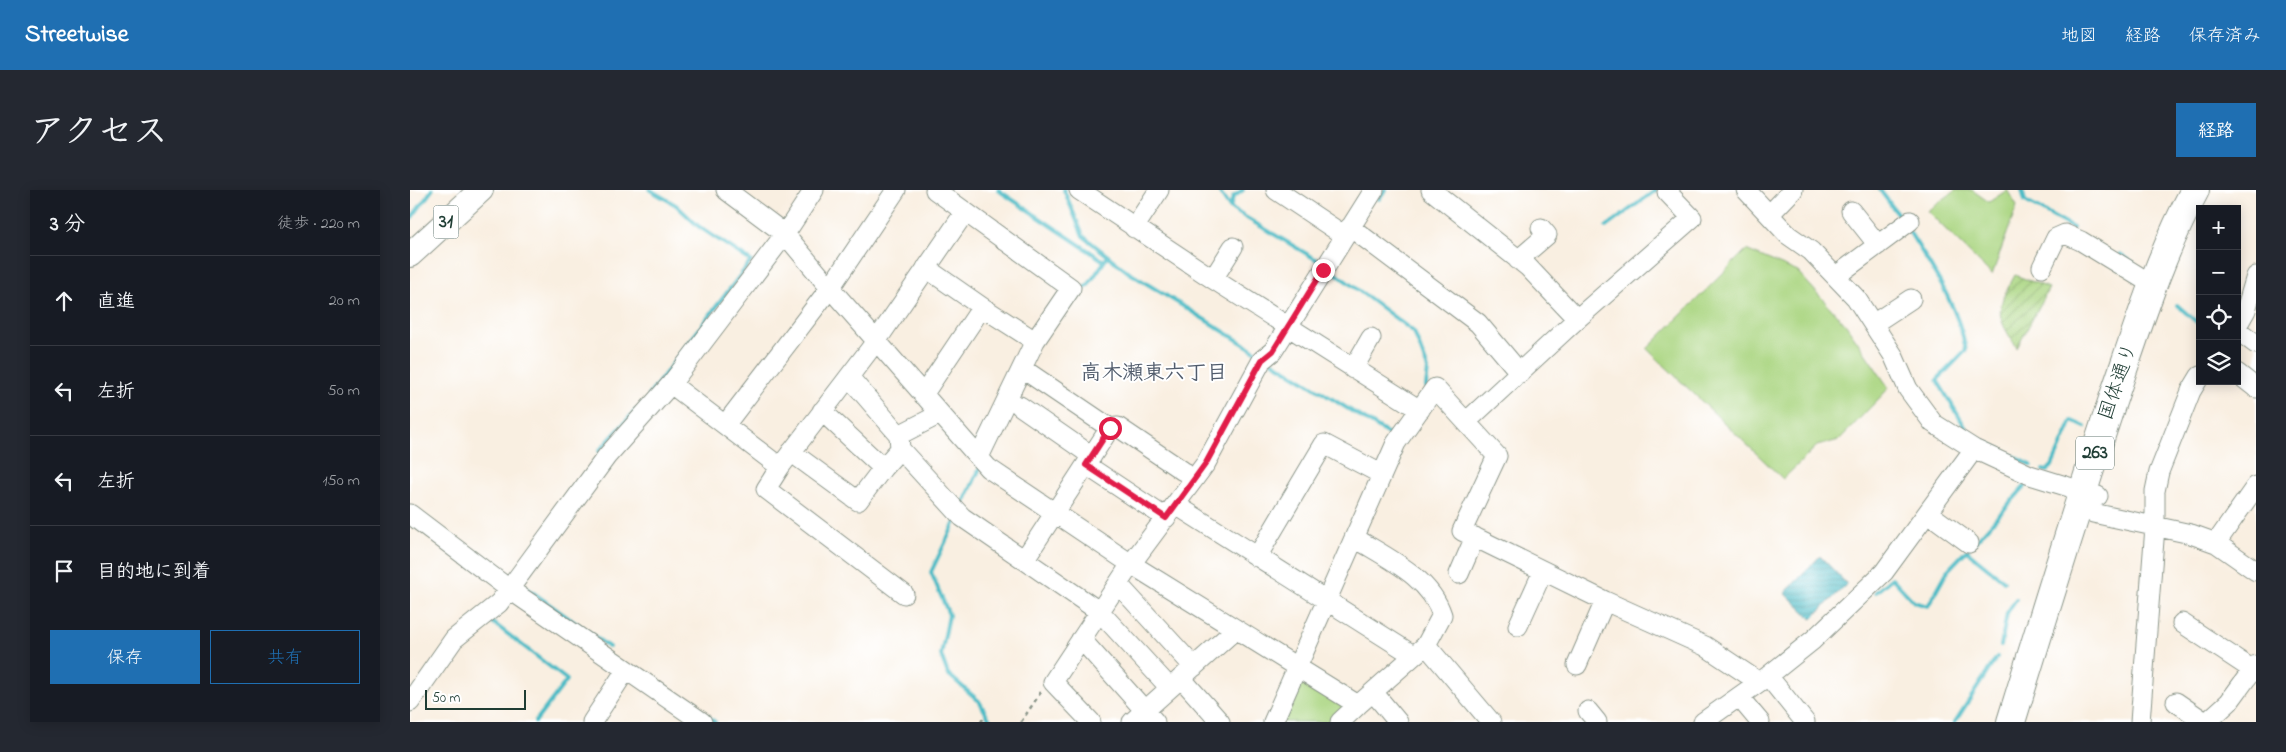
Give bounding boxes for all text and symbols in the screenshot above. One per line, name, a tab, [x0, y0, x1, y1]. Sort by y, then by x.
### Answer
text: Streetwise	[25, 18, 129, 53]
text: 地図	[2061, 24, 2097, 50]
text: 経路	[2125, 24, 2161, 50]
text: 保存済み	[2189, 24, 2261, 50]
button: 経路	[2176, 103, 2256, 157]
text: アクセス	[30, 108, 168, 159]
map controls	[2196, 205, 2241, 385]
button: +	[2196, 205, 2241, 250]
road number: 31	[434, 206, 458, 238]
text: 3 分	[50, 210, 85, 240]
text: 徒歩 · 220 m	[277, 212, 360, 236]
button: −	[2196, 250, 2241, 295]
route end	[1312, 259, 1335, 282]
icon: ahead	[50, 287, 78, 315]
text: 直進	[97, 289, 135, 316]
text: 20 m	[329, 289, 360, 313]
button: locate	[2196, 295, 2241, 340]
street label: 国体通り	[2092, 339, 2146, 425]
button: layers	[2196, 340, 2241, 385]
district label: 高木瀬東六丁目	[1081, 359, 1228, 389]
icon: left	[50, 377, 78, 405]
text: 左折	[97, 379, 135, 406]
text: 50 m	[328, 379, 360, 403]
route start	[1099, 417, 1122, 440]
road number: 263	[2076, 437, 2114, 470]
icon: left	[50, 467, 78, 495]
text: 左折	[97, 469, 135, 496]
text: 150 m	[322, 469, 360, 493]
icon: arrive	[50, 557, 78, 585]
text: 目的地に到着	[97, 559, 211, 586]
button: 保存	[50, 630, 200, 684]
button: 共有	[210, 630, 360, 684]
scale bar	[425, 687, 526, 710]
text: 50 m	[432, 688, 460, 709]

